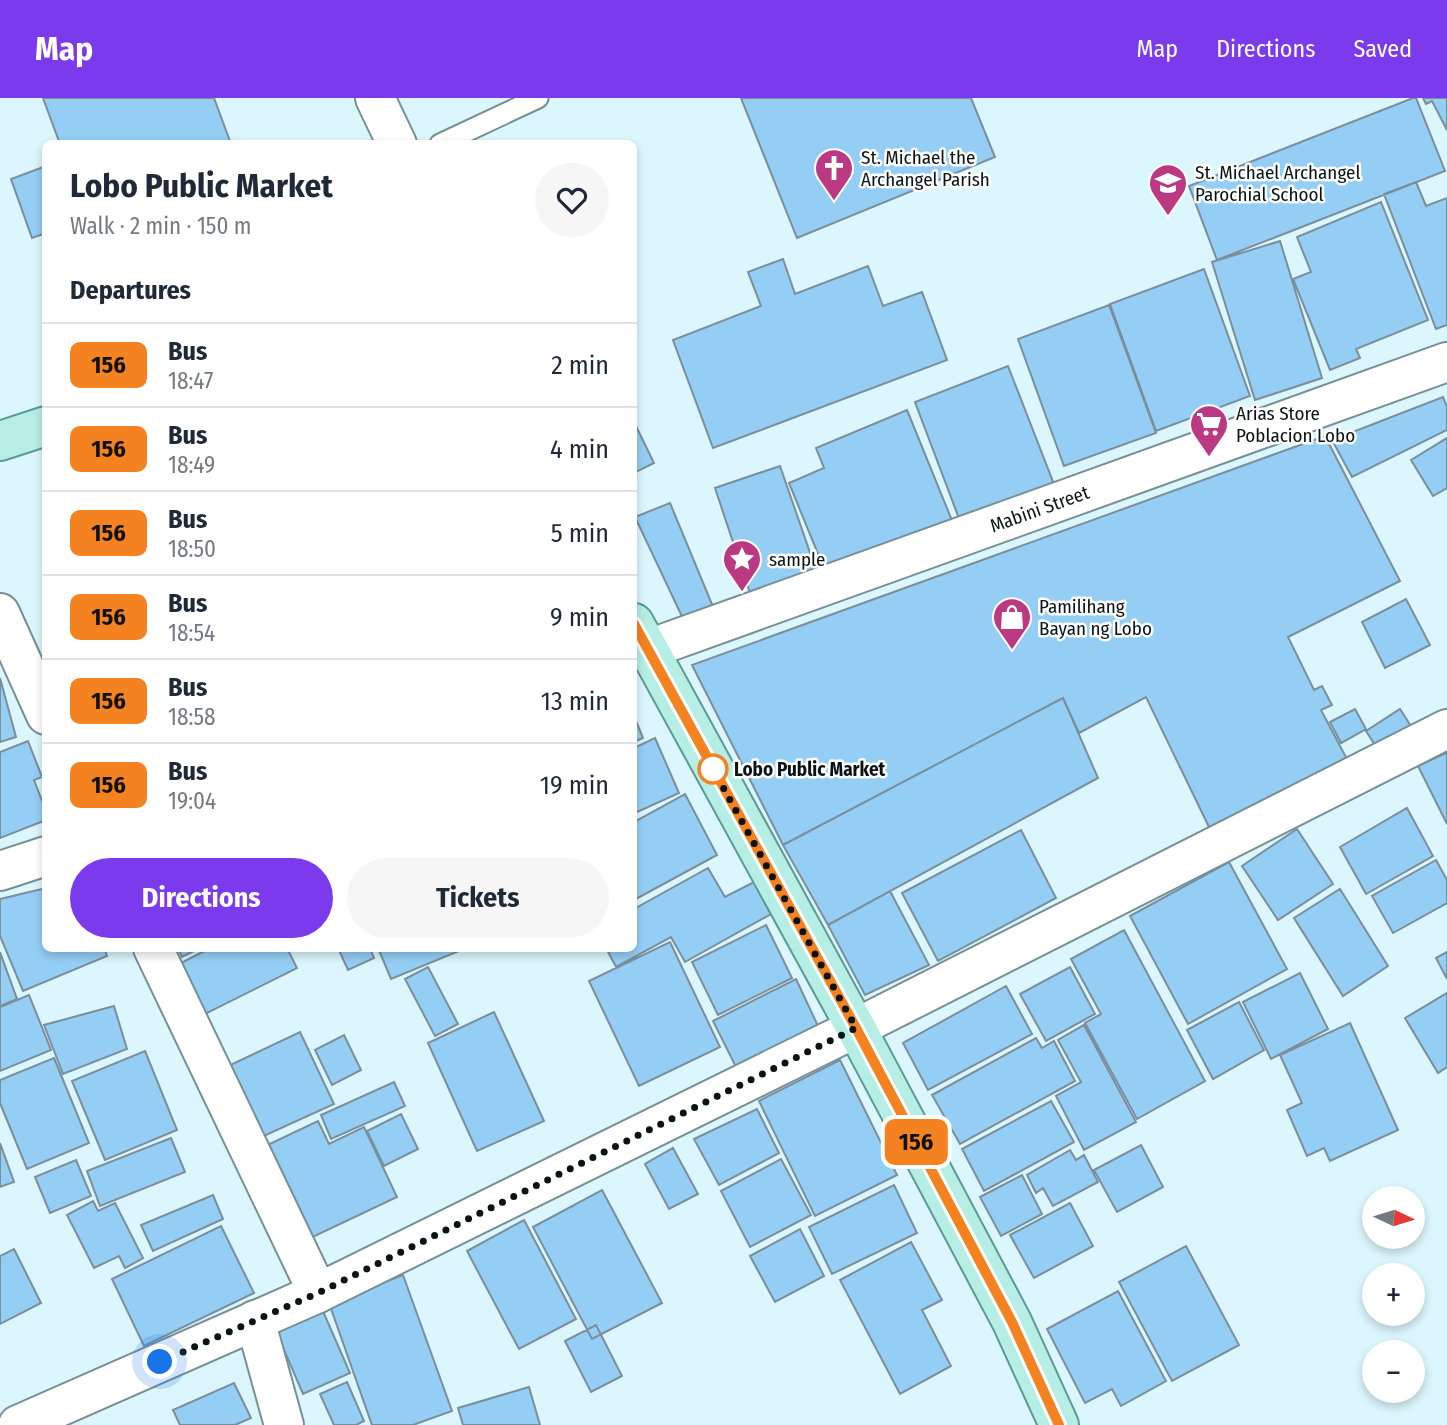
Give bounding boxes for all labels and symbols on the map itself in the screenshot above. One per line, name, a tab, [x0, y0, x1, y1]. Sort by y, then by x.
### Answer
place label: St. Michael the Archangel Parish	[861, 146, 990, 191]
church icon: St. Michael the Archangel Parish	[813, 147, 855, 202]
place label: St. Michael Archangel Parochial School	[1195, 161, 1360, 206]
school or university icon: St. Michael Archangel Parochial School	[1147, 162, 1189, 217]
place label: Arias Store Poblacion Lobo	[1236, 402, 1355, 447]
supermarket icon: Arias Store Poblacion Lobo	[1188, 403, 1230, 458]
street label: Mabini Street	[987, 480, 1093, 537]
place icon: sample	[721, 538, 763, 593]
place label: sample	[769, 548, 825, 571]
place label: Pamilihang Bayan ng Lobo	[1039, 595, 1152, 640]
shop icon: Pamilihang Bayan ng Lobo	[991, 596, 1033, 651]
marker: Lobo Public Market	[698, 754, 728, 784]
place label: Lobo Public Market	[734, 758, 886, 781]
line badge: 156	[876, 1119, 956, 1165]
north arrow	[1362, 1186, 1424, 1250]
your location	[142, 1344, 177, 1379]

